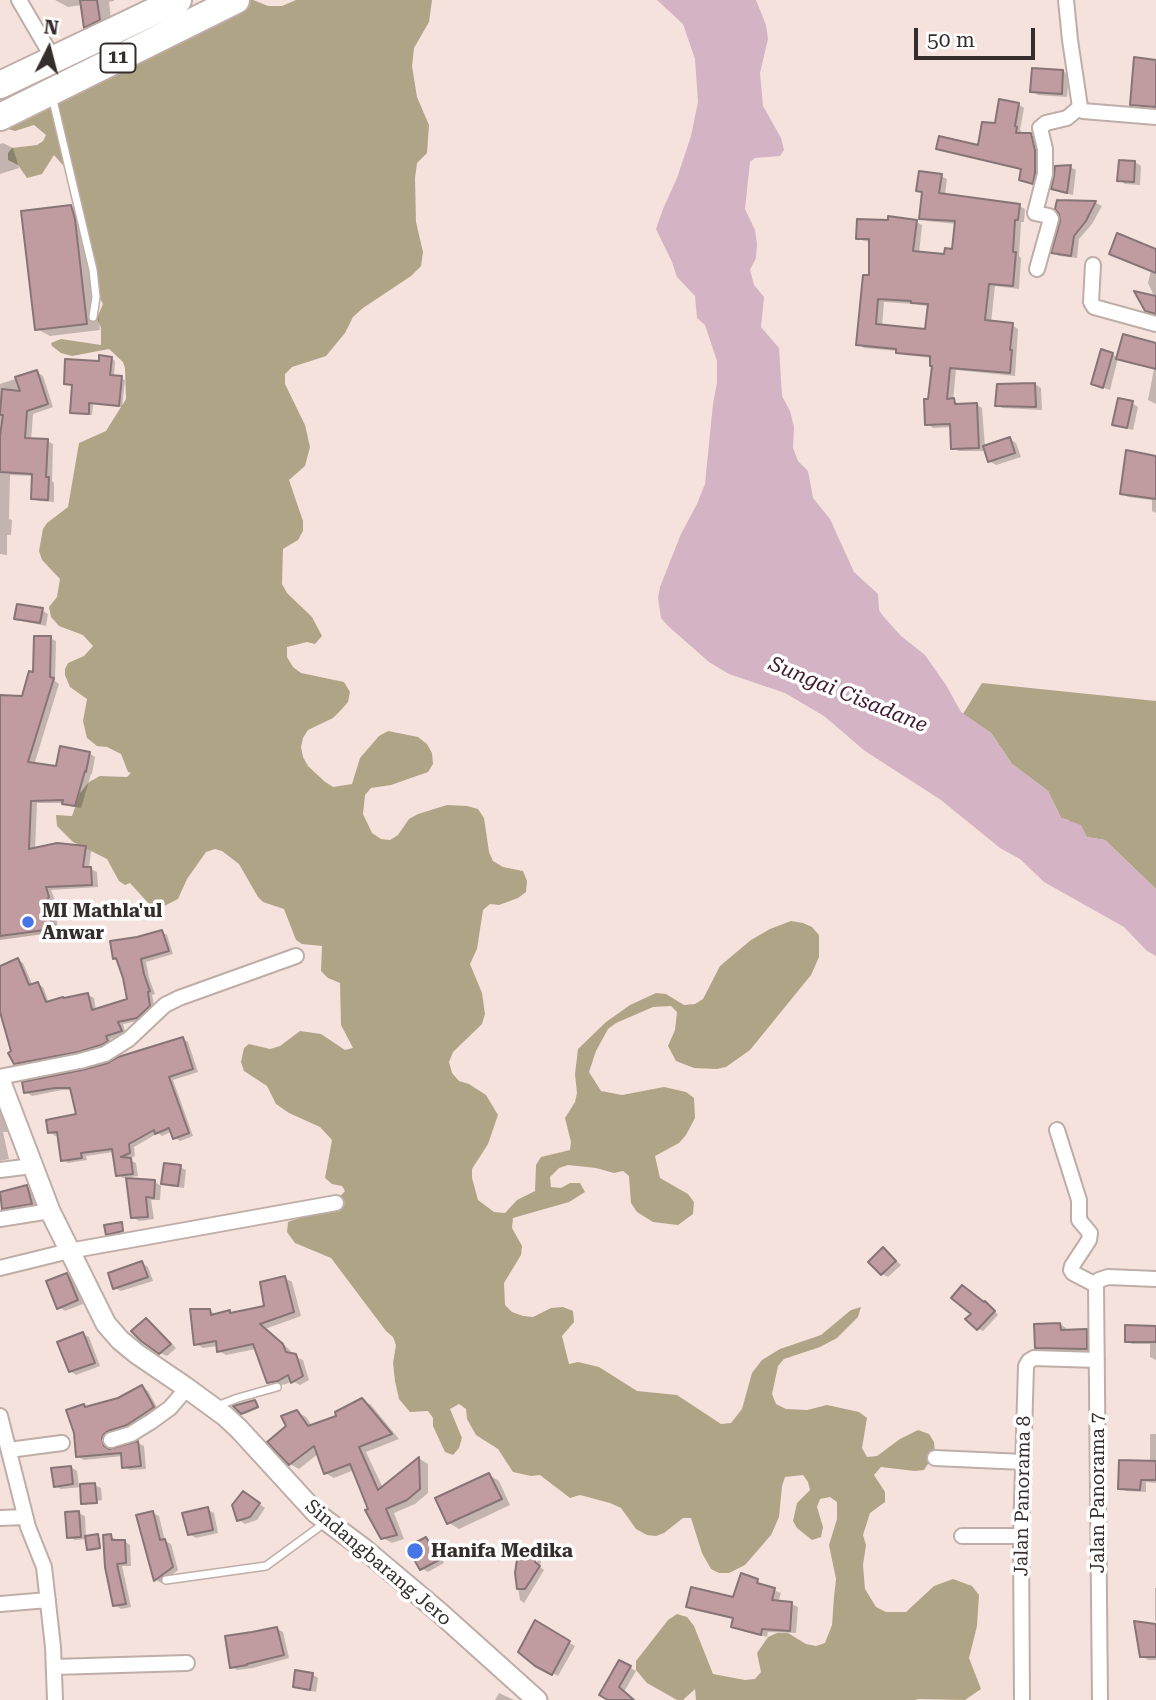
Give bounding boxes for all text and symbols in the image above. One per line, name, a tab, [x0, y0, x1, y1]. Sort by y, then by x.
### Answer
north arrow	[14, 14, 84, 84]
scale bar	[918, 14, 1039, 58]
text: N	[43, 15, 60, 40]
text: 50 m	[927, 28, 975, 52]
road number: 11	[100, 44, 136, 72]
water label: Sungai Cisadane	[765, 652, 931, 738]
place label: MI Mathla'ul Anwar	[42, 900, 162, 944]
marker: MI Mathla'ul Anwar	[20, 914, 36, 930]
street label: Jalan Panorama 7	[1087, 1413, 1109, 1573]
street label: Jalan Panorama 8	[1010, 1415, 1036, 1577]
street label: Sindangbarang Jero	[300, 1495, 456, 1631]
place label: Hanifa Medika	[431, 1540, 573, 1562]
marker: Hanifa Medika	[405, 1541, 425, 1561]

